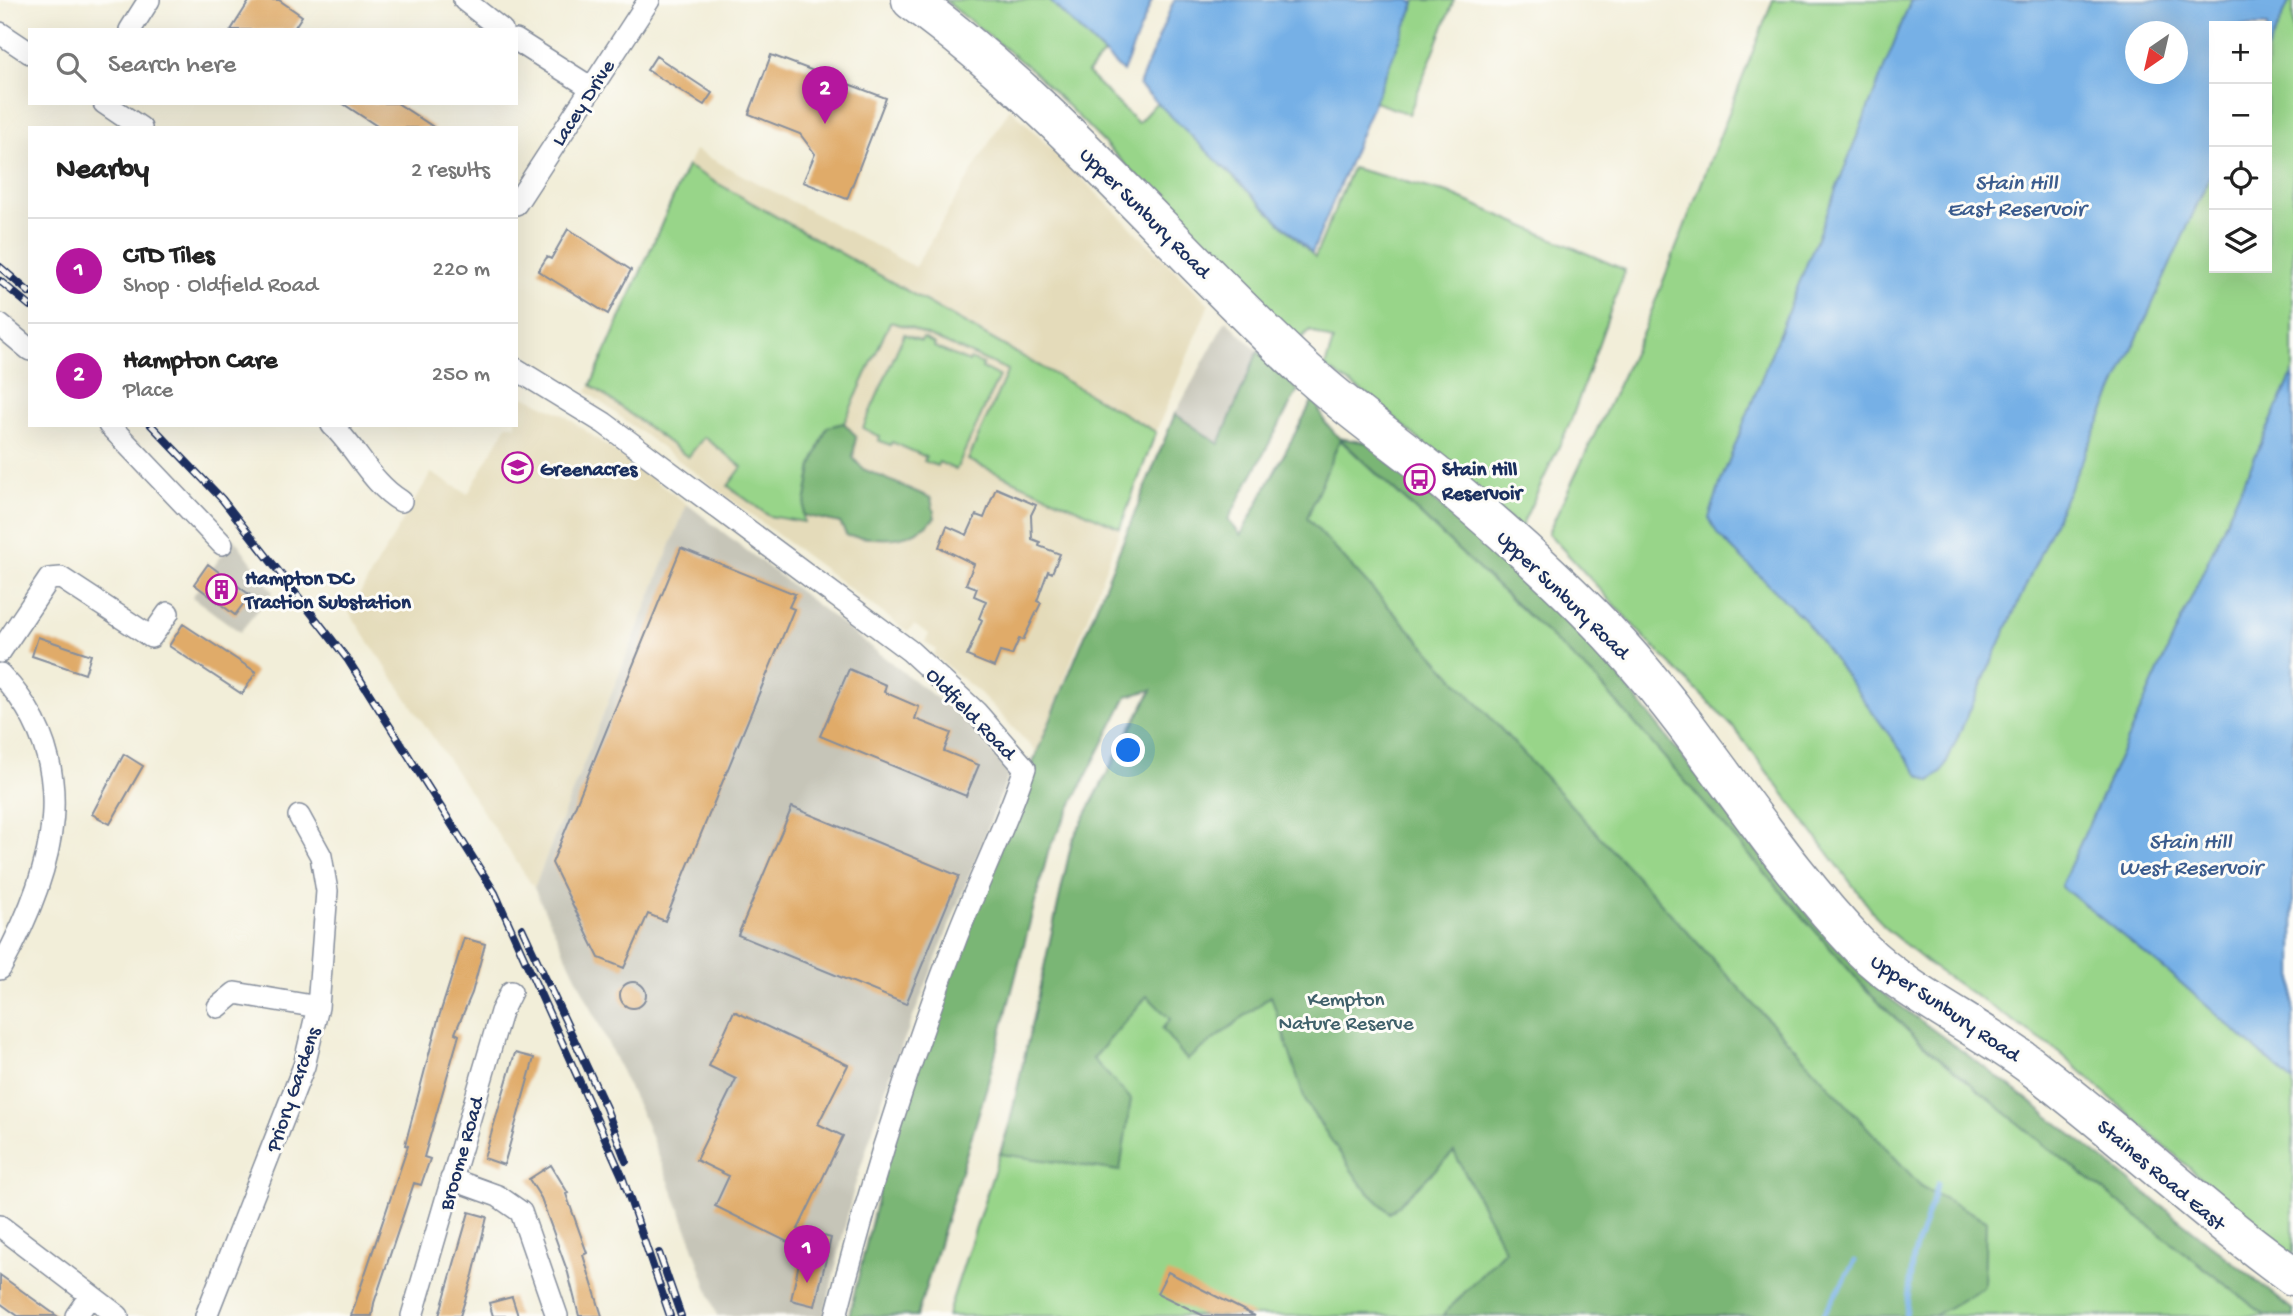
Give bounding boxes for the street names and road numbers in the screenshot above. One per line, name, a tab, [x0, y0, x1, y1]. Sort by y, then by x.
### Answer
street label: Lacey Drive	[548, 55, 623, 152]
street label: Upper Sunbury Road	[1073, 144, 1215, 286]
street label: Upper Sunbury Road	[1490, 527, 1634, 668]
street label: Oldfield Road	[919, 664, 1021, 768]
street label: Upper Sunbury Road	[1864, 951, 2025, 1070]
street label: Priory Gardens	[262, 1023, 329, 1157]
street label: Broome Road	[435, 1093, 492, 1214]
street label: Staines Road East	[2090, 1116, 2231, 1239]

